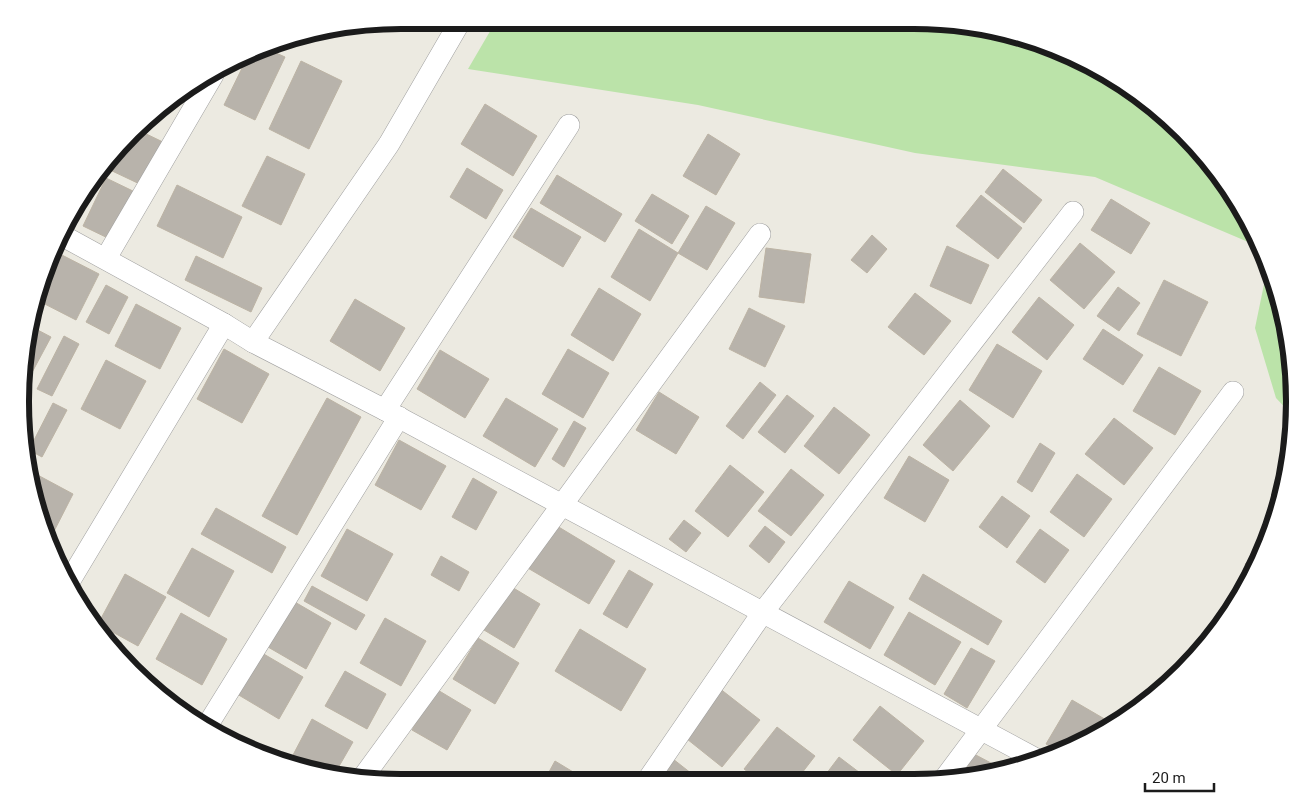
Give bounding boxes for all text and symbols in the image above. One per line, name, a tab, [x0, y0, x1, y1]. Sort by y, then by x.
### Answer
scale bar	[1145, 760, 1214, 792]
text: 20 m	[1152, 769, 1186, 787]

